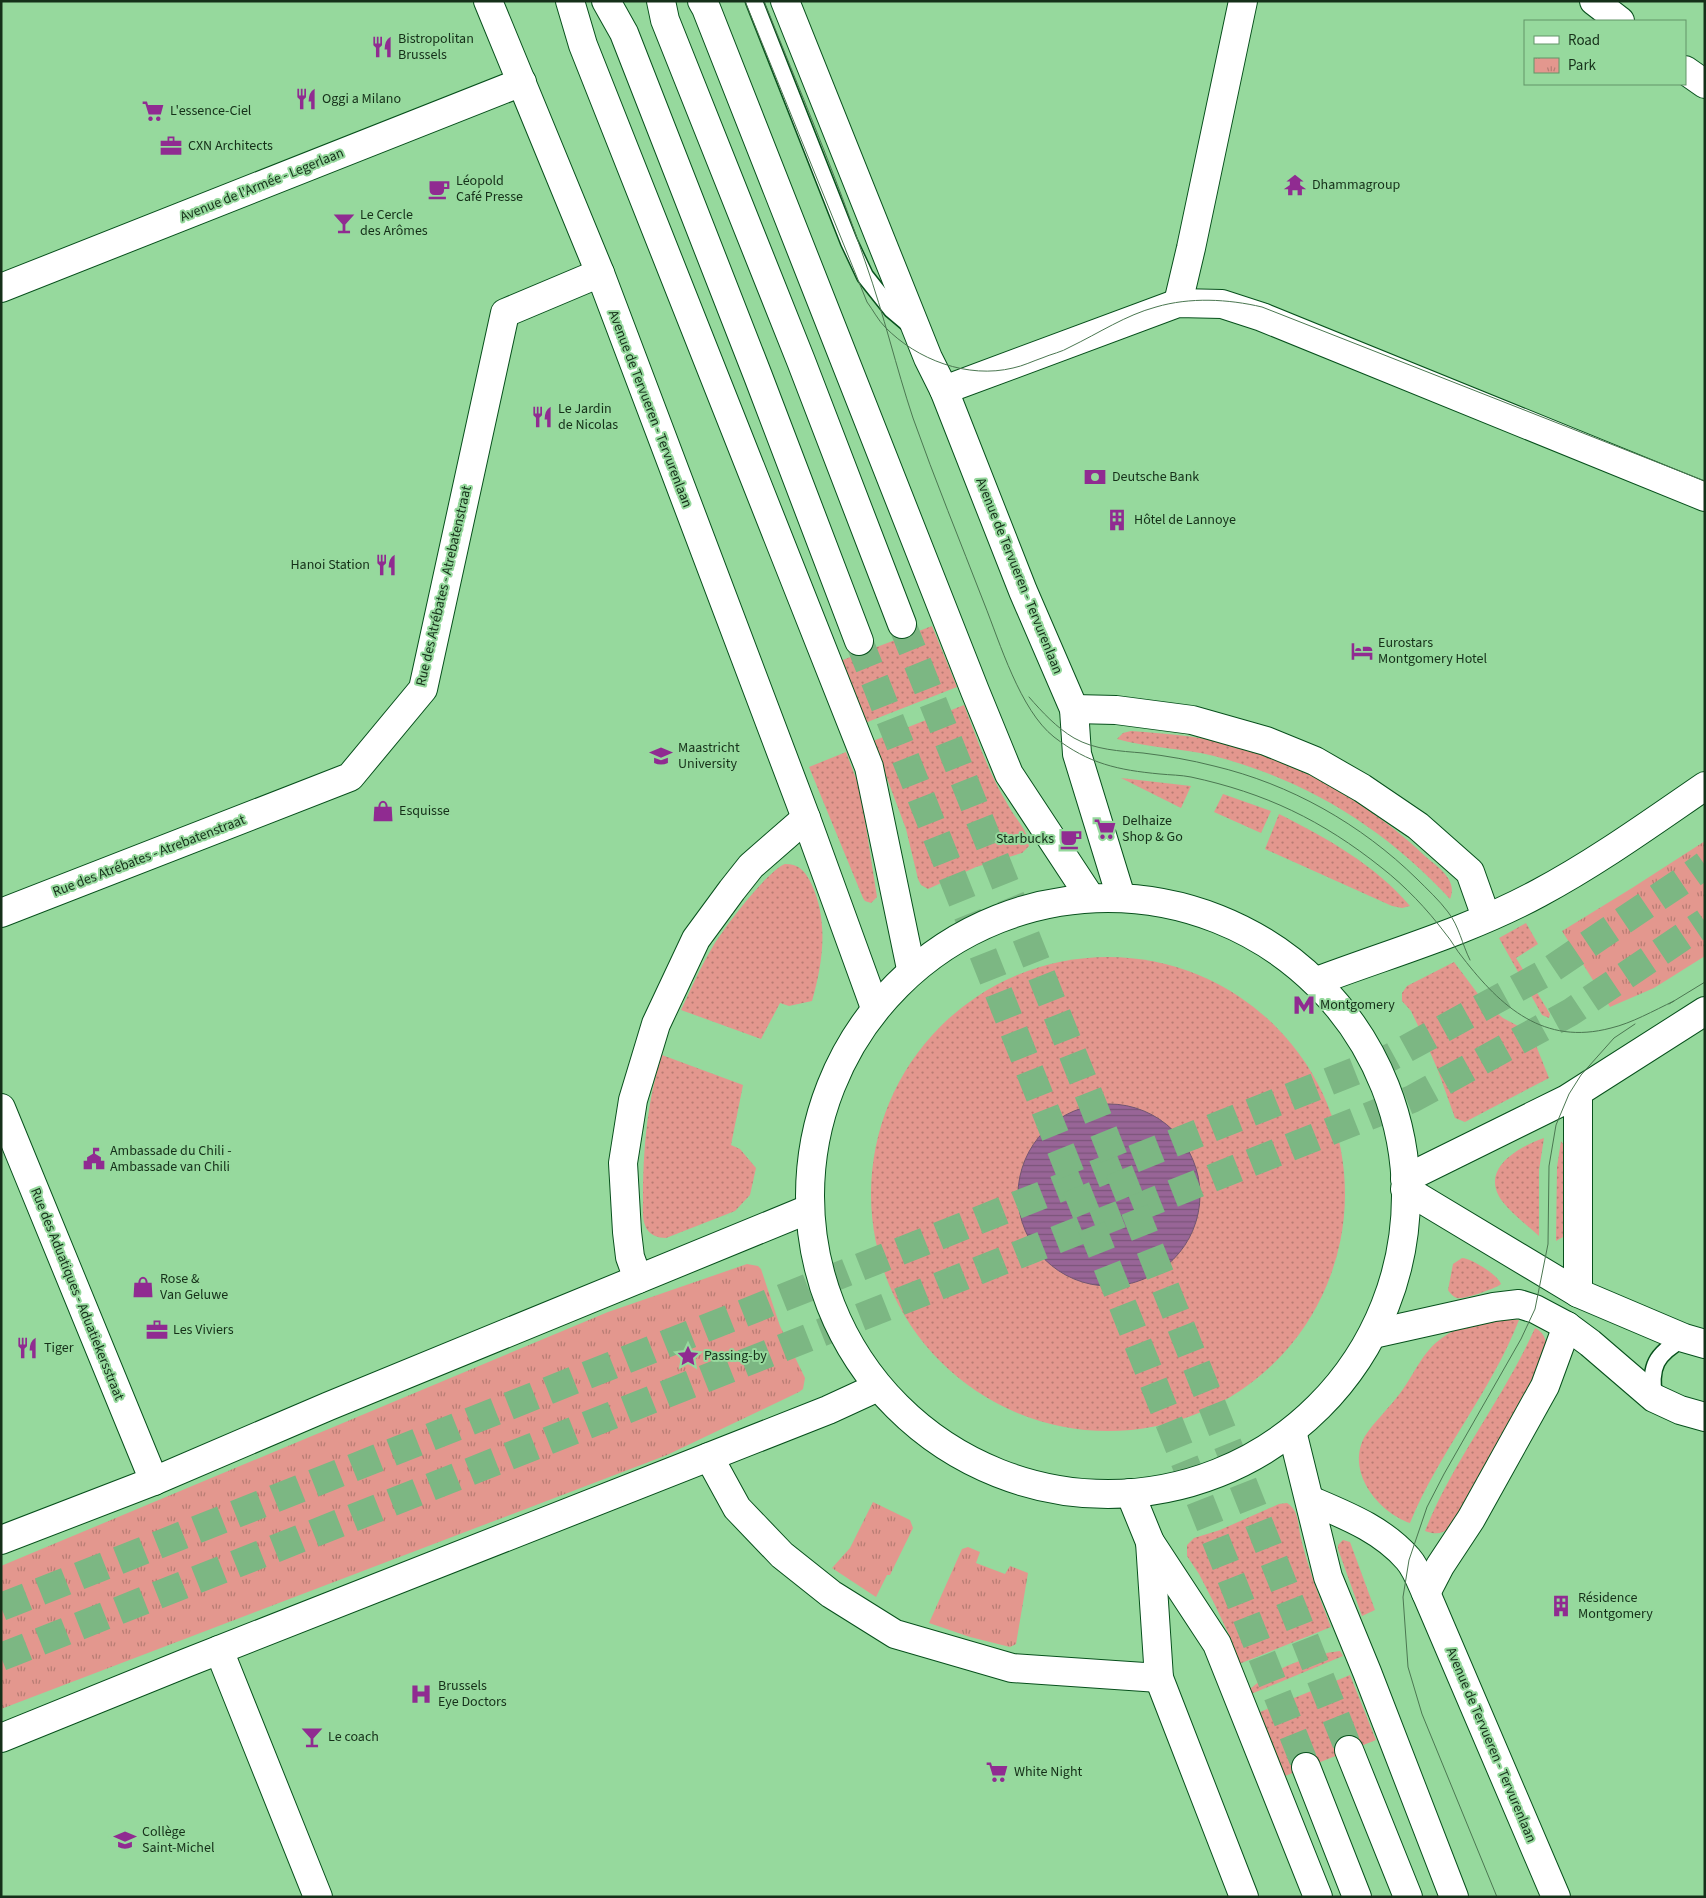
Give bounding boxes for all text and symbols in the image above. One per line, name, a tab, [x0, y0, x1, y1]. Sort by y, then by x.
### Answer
legend	[1524, 20, 1686, 85]
place label: Bistropolitan Brussels	[398, 29, 474, 65]
text: Road	[1568, 30, 1600, 51]
restaurant icon: Bistropolitan Brussels	[369, 34, 395, 60]
text: Park	[1568, 55, 1597, 76]
restaurant icon: Oggi a Milano	[293, 86, 319, 112]
place label: Oggi a Milano	[322, 89, 401, 109]
supermarket icon: L'essence-Ciel	[140, 98, 166, 124]
place label: L'essence-Ciel	[170, 101, 252, 121]
office icon: CXN Architects	[158, 133, 184, 159]
place label: CXN Architects	[188, 136, 273, 156]
street label: Avenue de l'Armée - Legerlaan	[177, 143, 347, 227]
place label: Léopold Café Presse	[456, 171, 523, 207]
temple icon: Dhammagroup	[1282, 172, 1308, 198]
place label: Dhammagroup	[1312, 175, 1401, 195]
cafe icon: Léopold Café Presse	[426, 176, 452, 202]
place label: Le Cercle des Arômes	[360, 205, 428, 241]
bar icon: Le Cercle des Arômes	[331, 210, 357, 236]
street label: Avenue de Tervueren - Tervurenlaan	[603, 307, 697, 511]
place label: Le Jardin de Nicolas	[558, 399, 618, 435]
restaurant icon: Le Jardin de Nicolas	[529, 404, 555, 430]
bank icon: Deutsche Bank	[1082, 464, 1108, 490]
place label: Deutsche Bank	[1112, 467, 1199, 487]
street label: Avenue de Tervueren - Tervurenlaan	[970, 475, 1068, 677]
street label: Rue des Atrébates - Atrebatenstraat	[411, 484, 477, 688]
building icon: Hôtel de Lannoye	[1104, 507, 1130, 533]
place label: Hôtel de Lannoye	[1134, 510, 1236, 530]
restaurant icon: Hanoi Station	[373, 552, 399, 578]
place label: Hanoi Station	[290, 555, 370, 575]
place label: Eurostars Montgomery Hotel	[1378, 633, 1488, 669]
hotel icon: Eurostars Montgomery Hotel	[1349, 638, 1375, 664]
place label: Maastricht University	[678, 738, 740, 774]
school or university icon: Maastricht University	[648, 743, 674, 769]
shop icon: Esquisse	[370, 798, 396, 824]
place label: Esquisse	[399, 801, 450, 821]
street label: Rue des Atrébates - Atrebatenstraat	[50, 810, 249, 902]
place label: Delhaize Shop & Go	[1122, 811, 1183, 847]
supermarket icon: Delhaize Shop & Go	[1092, 816, 1118, 842]
cafe icon: Starbucks	[1058, 826, 1084, 852]
place label: Starbucks	[996, 829, 1054, 849]
metro station icon: Montgomery	[1291, 992, 1317, 1018]
place label: Montgomery	[1320, 995, 1395, 1015]
place label: Ambassade du Chili - Ambassade van Chili	[110, 1141, 232, 1177]
public building icon: Ambassade du Chili - Ambassade van Chili	[81, 1146, 107, 1172]
street label: Rue des Aduatiques - Aduatiekersstraat	[25, 1185, 129, 1404]
place label: Rose & Van Geluwe	[160, 1269, 228, 1305]
shop icon: Rose & Van Geluwe	[130, 1274, 156, 1300]
office icon: Les Viviers	[144, 1317, 170, 1343]
place label: Les Viviers	[173, 1320, 234, 1340]
restaurant icon: Tiger	[14, 1335, 40, 1361]
place label: Tiger	[44, 1338, 74, 1358]
place icon: Passing-by	[675, 1343, 701, 1369]
place label: Passing-by	[704, 1346, 767, 1366]
place label: Résidence Montgomery	[1578, 1588, 1653, 1624]
building icon: Résidence Montgomery	[1548, 1593, 1574, 1619]
street label: Avenue de Tervueren - Tervurenlaan	[1441, 1644, 1541, 1846]
place label: Brussels Eye Doctors	[438, 1676, 507, 1712]
hospital icon: Brussels Eye Doctors	[408, 1681, 434, 1707]
bar icon: Le coach	[299, 1724, 325, 1750]
place label: Le coach	[328, 1727, 379, 1747]
supermarket icon: White Night	[984, 1759, 1010, 1785]
place label: White Night	[1014, 1762, 1083, 1782]
place label: Collège Saint-Michel	[142, 1822, 215, 1858]
school or university icon: Collège Saint-Michel	[112, 1827, 138, 1853]

